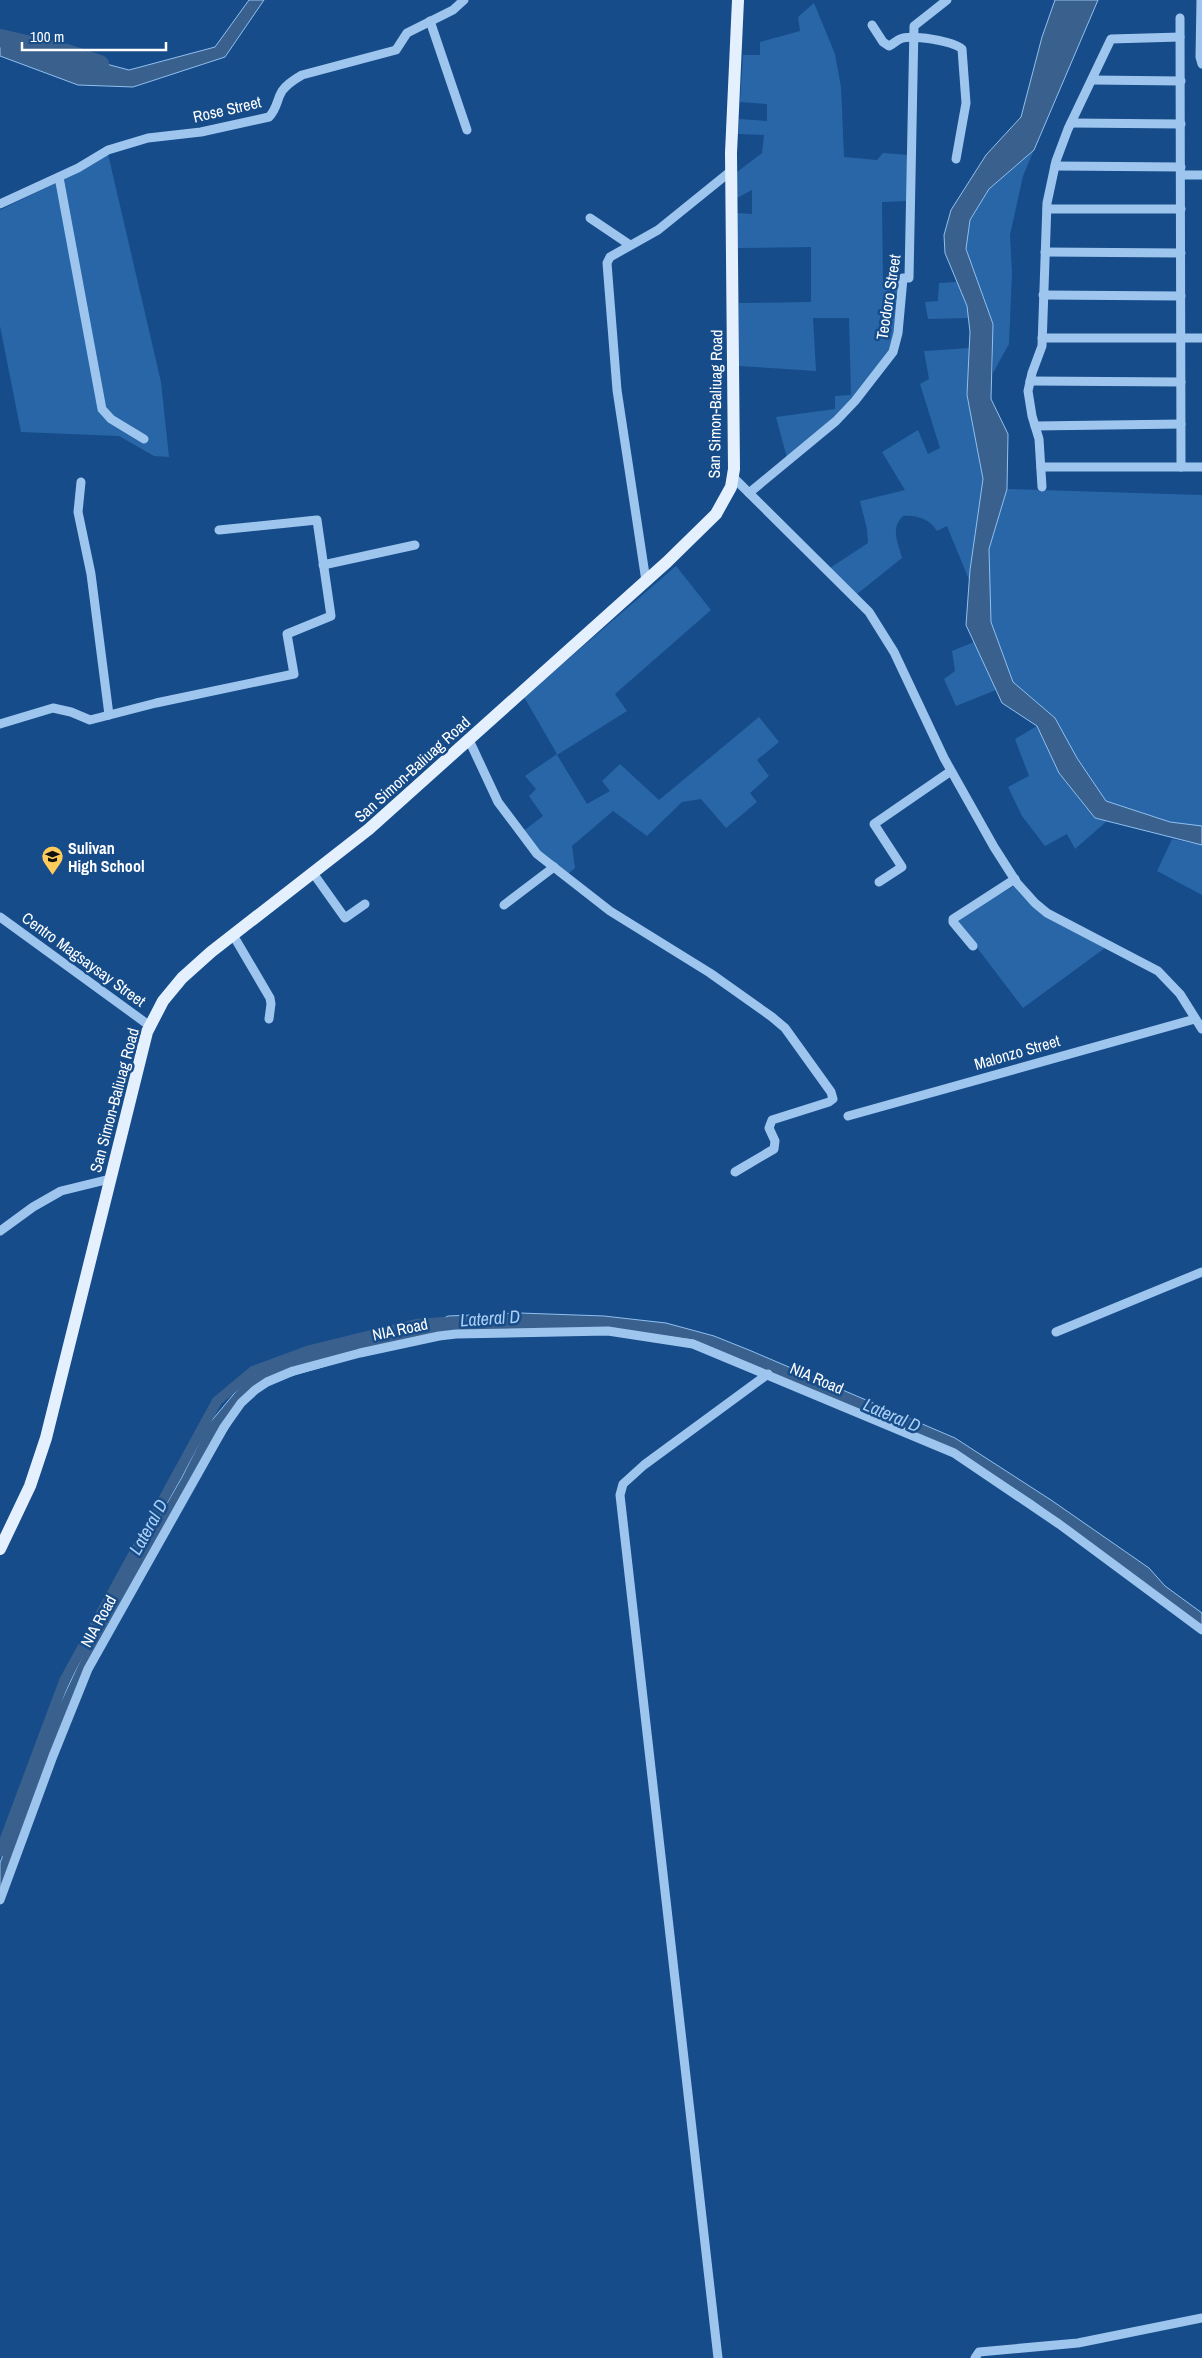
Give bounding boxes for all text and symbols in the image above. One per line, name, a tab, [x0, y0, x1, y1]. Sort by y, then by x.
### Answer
scale bar	[22, 20, 166, 52]
text: 100 m	[30, 26, 64, 47]
street label: Rose Street	[191, 90, 264, 128]
street label: Teodoro Street	[870, 252, 906, 341]
street label: San Simon-Baliuag Road	[703, 329, 727, 479]
street label: San Simon-Baliuag Road	[349, 711, 475, 827]
place label: Sulivan High School	[68, 837, 145, 877]
school or university icon: Sulivan High School	[40, 845, 64, 876]
street label: Centro Magsaysay Street	[18, 907, 151, 1012]
street label: San Simon-Baliuag Road	[84, 1025, 144, 1175]
street label: Malonzo Street	[972, 1029, 1063, 1075]
water label: Lateral D	[459, 1303, 521, 1333]
street label: NIA Road	[370, 1312, 430, 1346]
street label: NIA Road	[787, 1357, 847, 1399]
water label: Lateral D	[860, 1392, 925, 1438]
water label: Lateral D	[123, 1494, 174, 1559]
street label: NIA Road	[75, 1591, 121, 1651]

